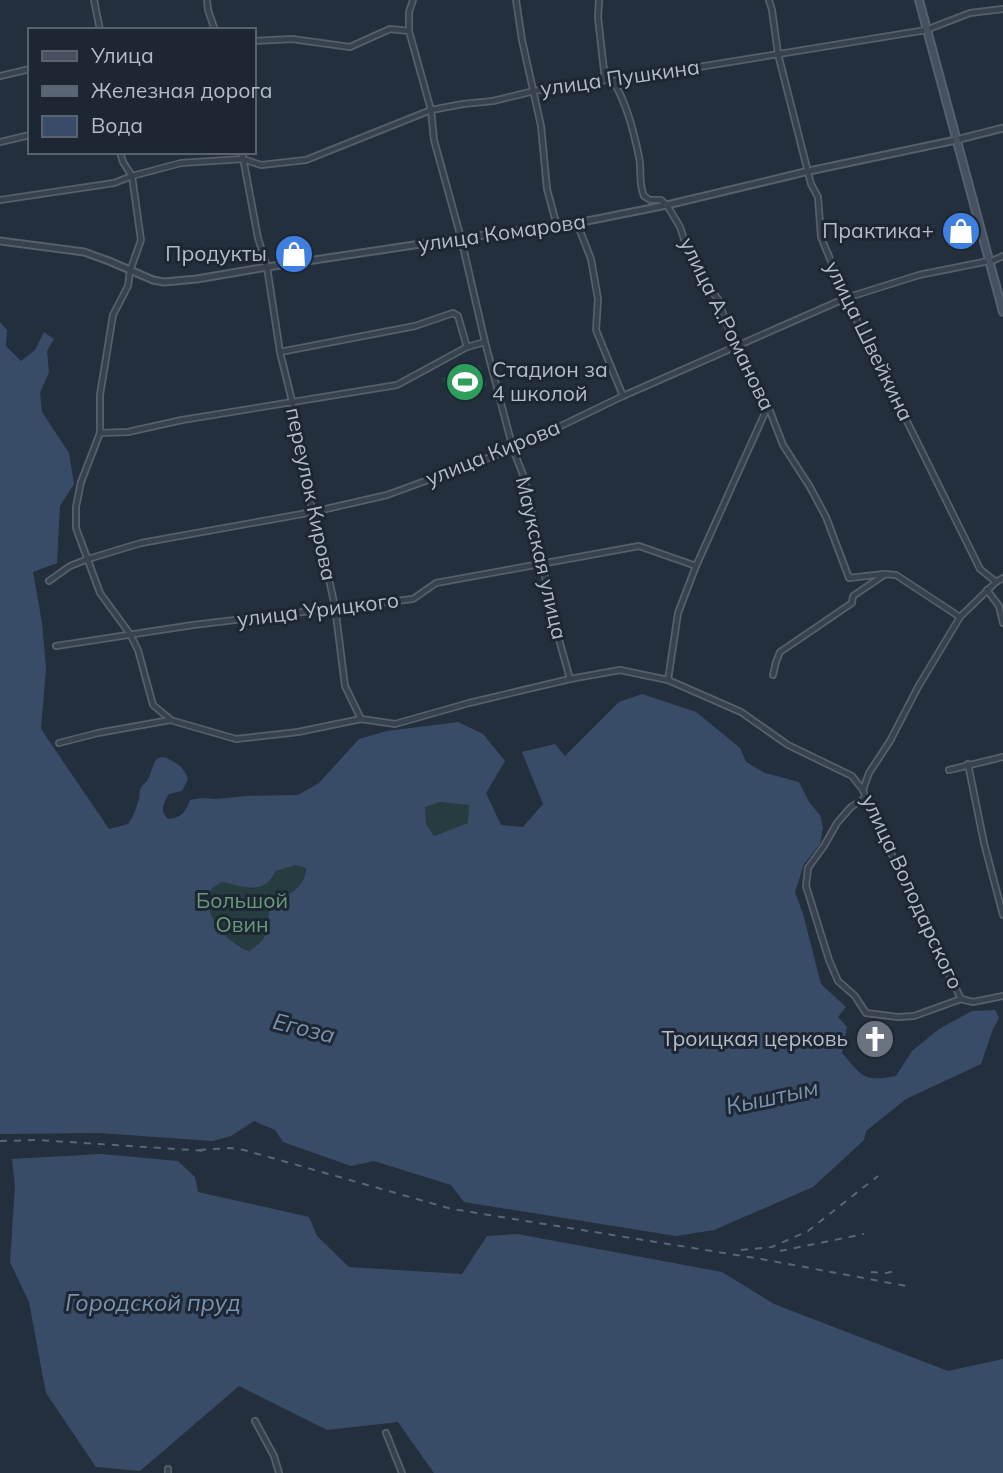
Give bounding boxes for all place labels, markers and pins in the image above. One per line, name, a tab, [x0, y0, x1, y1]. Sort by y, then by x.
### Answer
shop icon: Практика+	[940, 210, 982, 252]
place label: Практика+	[822, 217, 934, 243]
shop icon: Продукты	[273, 233, 315, 275]
place label: Продукты	[165, 240, 267, 266]
place label: Стадион за 4 школой	[492, 356, 608, 406]
sports icon: Стадион за 4 школой	[444, 361, 486, 403]
church icon: Троицкая церковь	[854, 1018, 896, 1060]
place label: Троицкая церковь	[661, 1025, 848, 1051]

